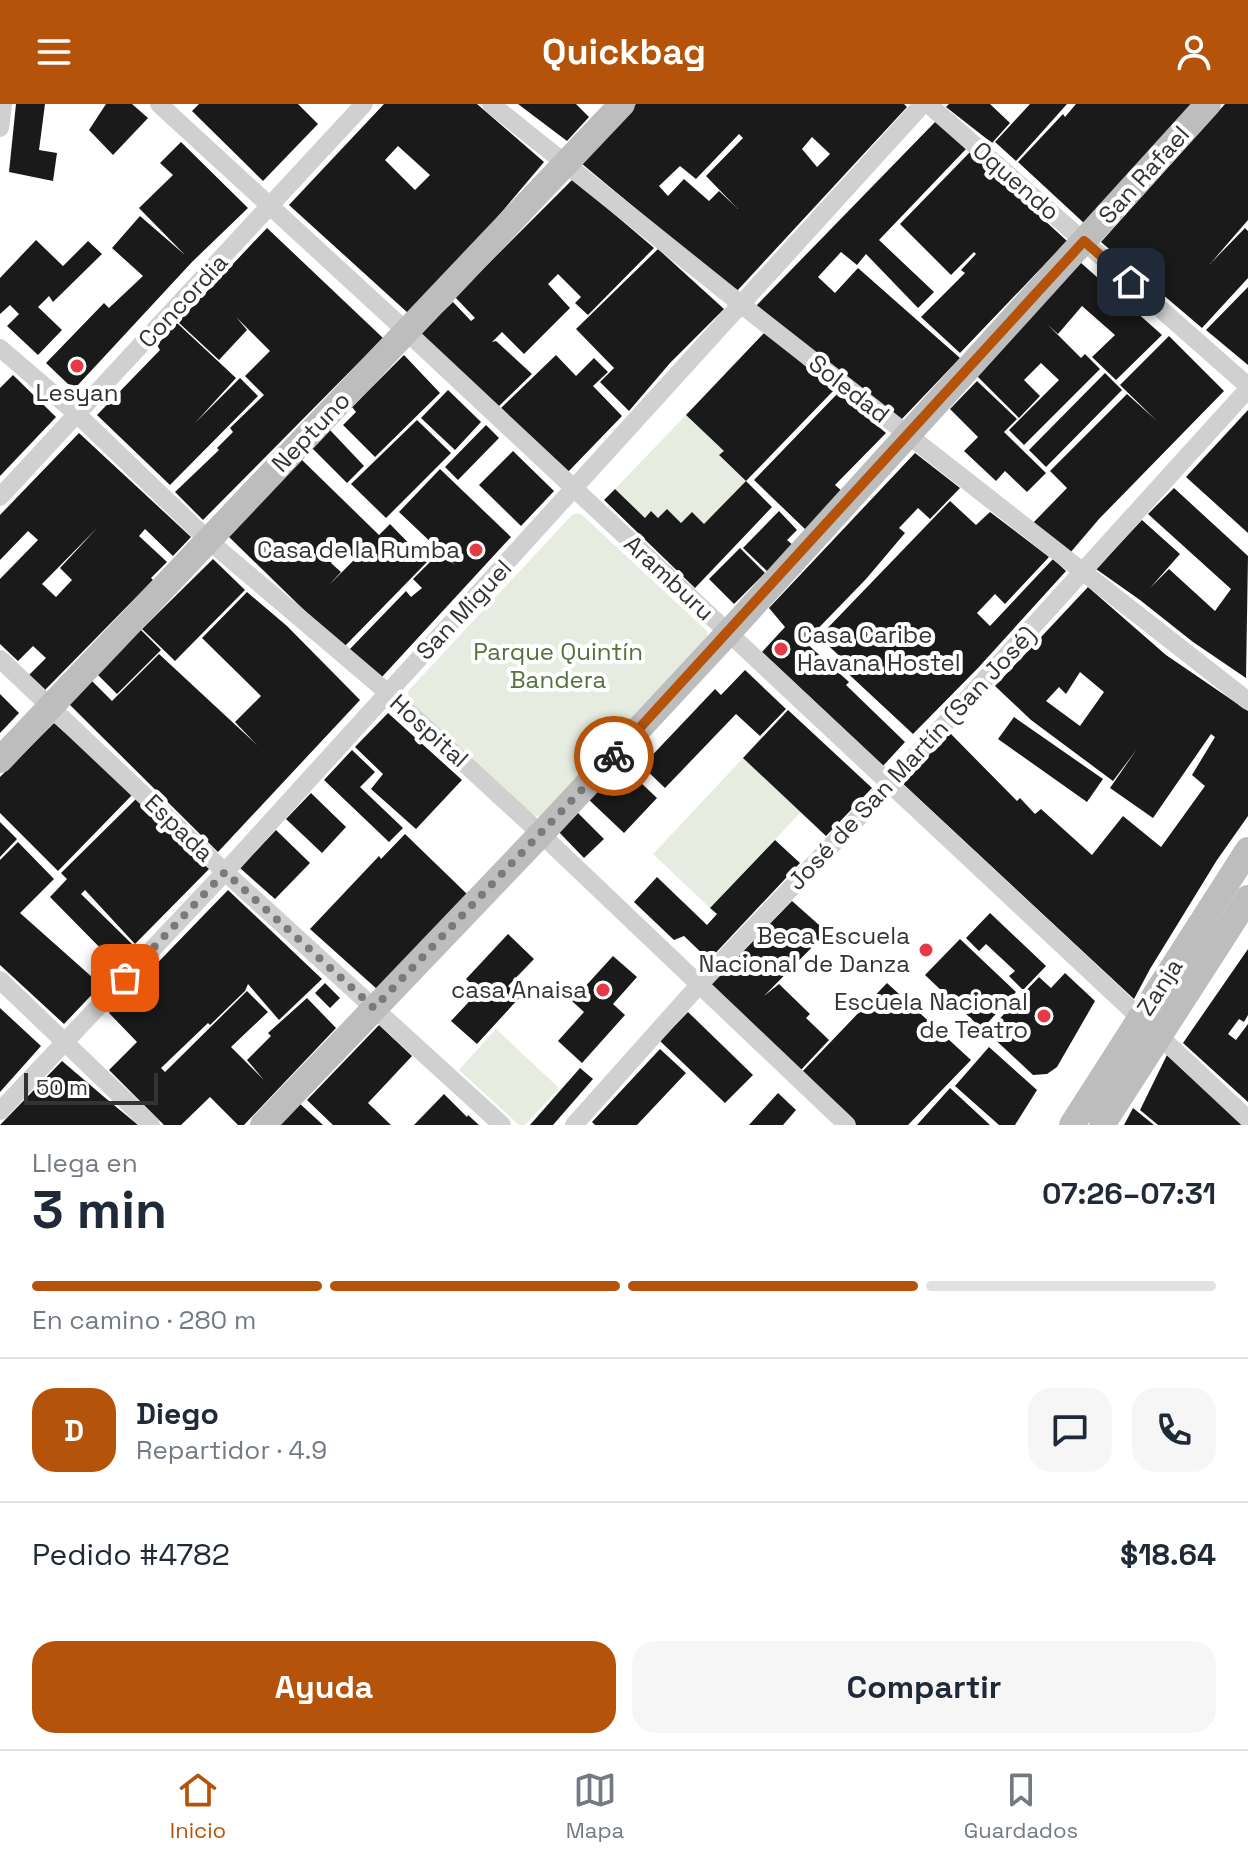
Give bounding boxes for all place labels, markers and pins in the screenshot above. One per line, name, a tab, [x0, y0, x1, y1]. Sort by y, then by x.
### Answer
pin	[1097, 248, 1165, 316]
marker: Lesyan	[68, 357, 86, 375]
place label: Lesyan	[35, 377, 119, 408]
place label: Casa de la Rumba	[257, 534, 460, 565]
marker: Casa de la Rumba	[467, 541, 485, 559]
place label: Casa Caribe Havana Hostel	[797, 619, 961, 678]
marker: Casa Caribe Havana Hostel	[772, 640, 790, 658]
place label: Beca Escuela Nacional de Danza	[698, 920, 910, 979]
marker: Beca Escuela Nacional de Danza	[917, 941, 935, 959]
pin	[91, 944, 159, 1012]
place label: casa Anaisa	[451, 974, 587, 1005]
marker: casa Anaisa	[594, 981, 612, 999]
place label: Escuela Nacional de Teatro	[834, 986, 1028, 1045]
marker: Escuela Nacional de Teatro	[1035, 1007, 1053, 1025]

